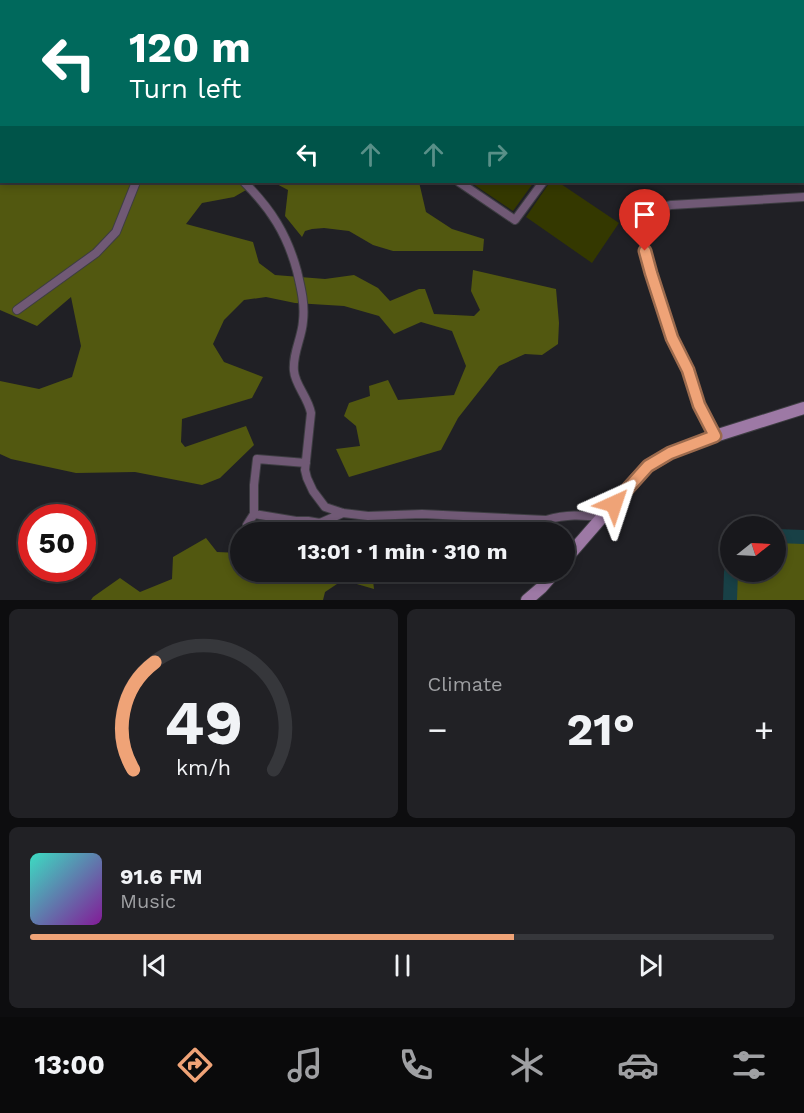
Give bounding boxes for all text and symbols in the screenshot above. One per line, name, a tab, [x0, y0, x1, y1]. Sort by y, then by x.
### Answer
text: 120 m	[129, 23, 251, 72]
icon: left	[30, 24, 108, 102]
text: Turn left	[129, 73, 241, 105]
icon: left	[291, 138, 324, 171]
icon: ahead	[354, 138, 387, 171]
icon: ahead	[417, 138, 450, 171]
icon: right	[480, 138, 513, 171]
pin	[619, 189, 670, 251]
icon: arrive	[628, 198, 661, 231]
position arrow	[582, 472, 646, 536]
speed limit sign: 50	[18, 504, 96, 582]
north arrow	[720, 516, 786, 582]
map controls	[720, 516, 786, 582]
text: 13:01 · 1 min · 310 m	[297, 539, 508, 564]
text: Climate	[428, 672, 503, 696]
text: 49	[164, 686, 243, 759]
text: 21°	[567, 703, 635, 756]
text: −	[428, 710, 447, 749]
text: +	[754, 710, 774, 749]
text: km/h	[176, 756, 231, 781]
text: 91.6 FM	[120, 864, 203, 889]
text: Music	[120, 889, 176, 913]
icon: previous	[138, 949, 171, 982]
icon: pause	[386, 949, 419, 982]
icon: next	[634, 949, 667, 982]
icon: directions	[174, 1044, 216, 1086]
icon: music	[284, 1044, 326, 1086]
icon: phone	[395, 1044, 437, 1086]
icon: climate	[506, 1044, 548, 1086]
icon: car	[617, 1044, 659, 1086]
icon: filters	[728, 1044, 770, 1086]
text: 13:00	[34, 1049, 105, 1081]

